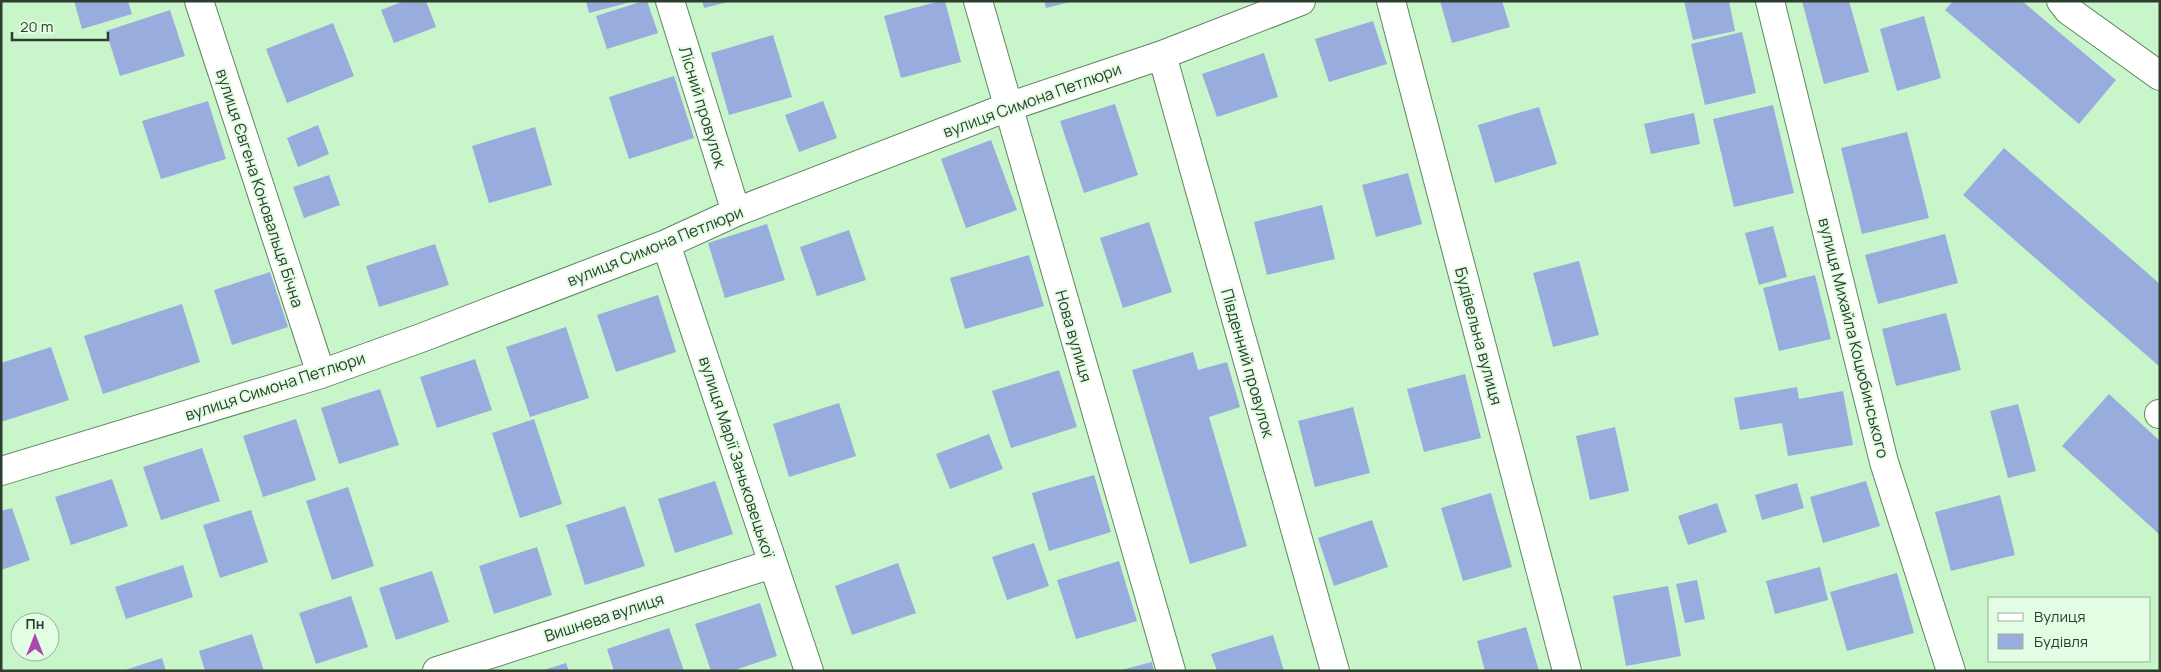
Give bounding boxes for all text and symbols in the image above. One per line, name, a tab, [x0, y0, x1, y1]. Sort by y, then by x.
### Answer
scale bar	[12, 10, 109, 42]
text: 20 m	[20, 16, 53, 37]
street label: Лісний провулок	[674, 44, 732, 171]
street label: вулиця Симона Петлюри	[940, 57, 1124, 143]
street label: вулиця Євгена Коновальця Бічна	[211, 66, 309, 310]
street label: вулиця Симона Петлюри	[564, 201, 746, 291]
street label: вулиця Михайла Коцюбинського	[1813, 215, 1895, 461]
street label: Будівельна вулиця	[1450, 265, 1508, 407]
street label: Південний провулок	[1216, 286, 1280, 441]
street label: Нова вулиця	[1050, 287, 1098, 385]
street label: вулиця Симона Петлюри	[182, 346, 368, 426]
street label: вулиця Марії Заньковецької	[694, 354, 780, 562]
street label: Вишнева вулиця	[542, 587, 666, 647]
legend	[1988, 597, 2151, 662]
text: Вулиця	[2034, 606, 2086, 627]
north arrow	[10, 612, 60, 662]
text: Пн	[26, 614, 44, 633]
text: Будівля	[2034, 631, 2088, 652]

